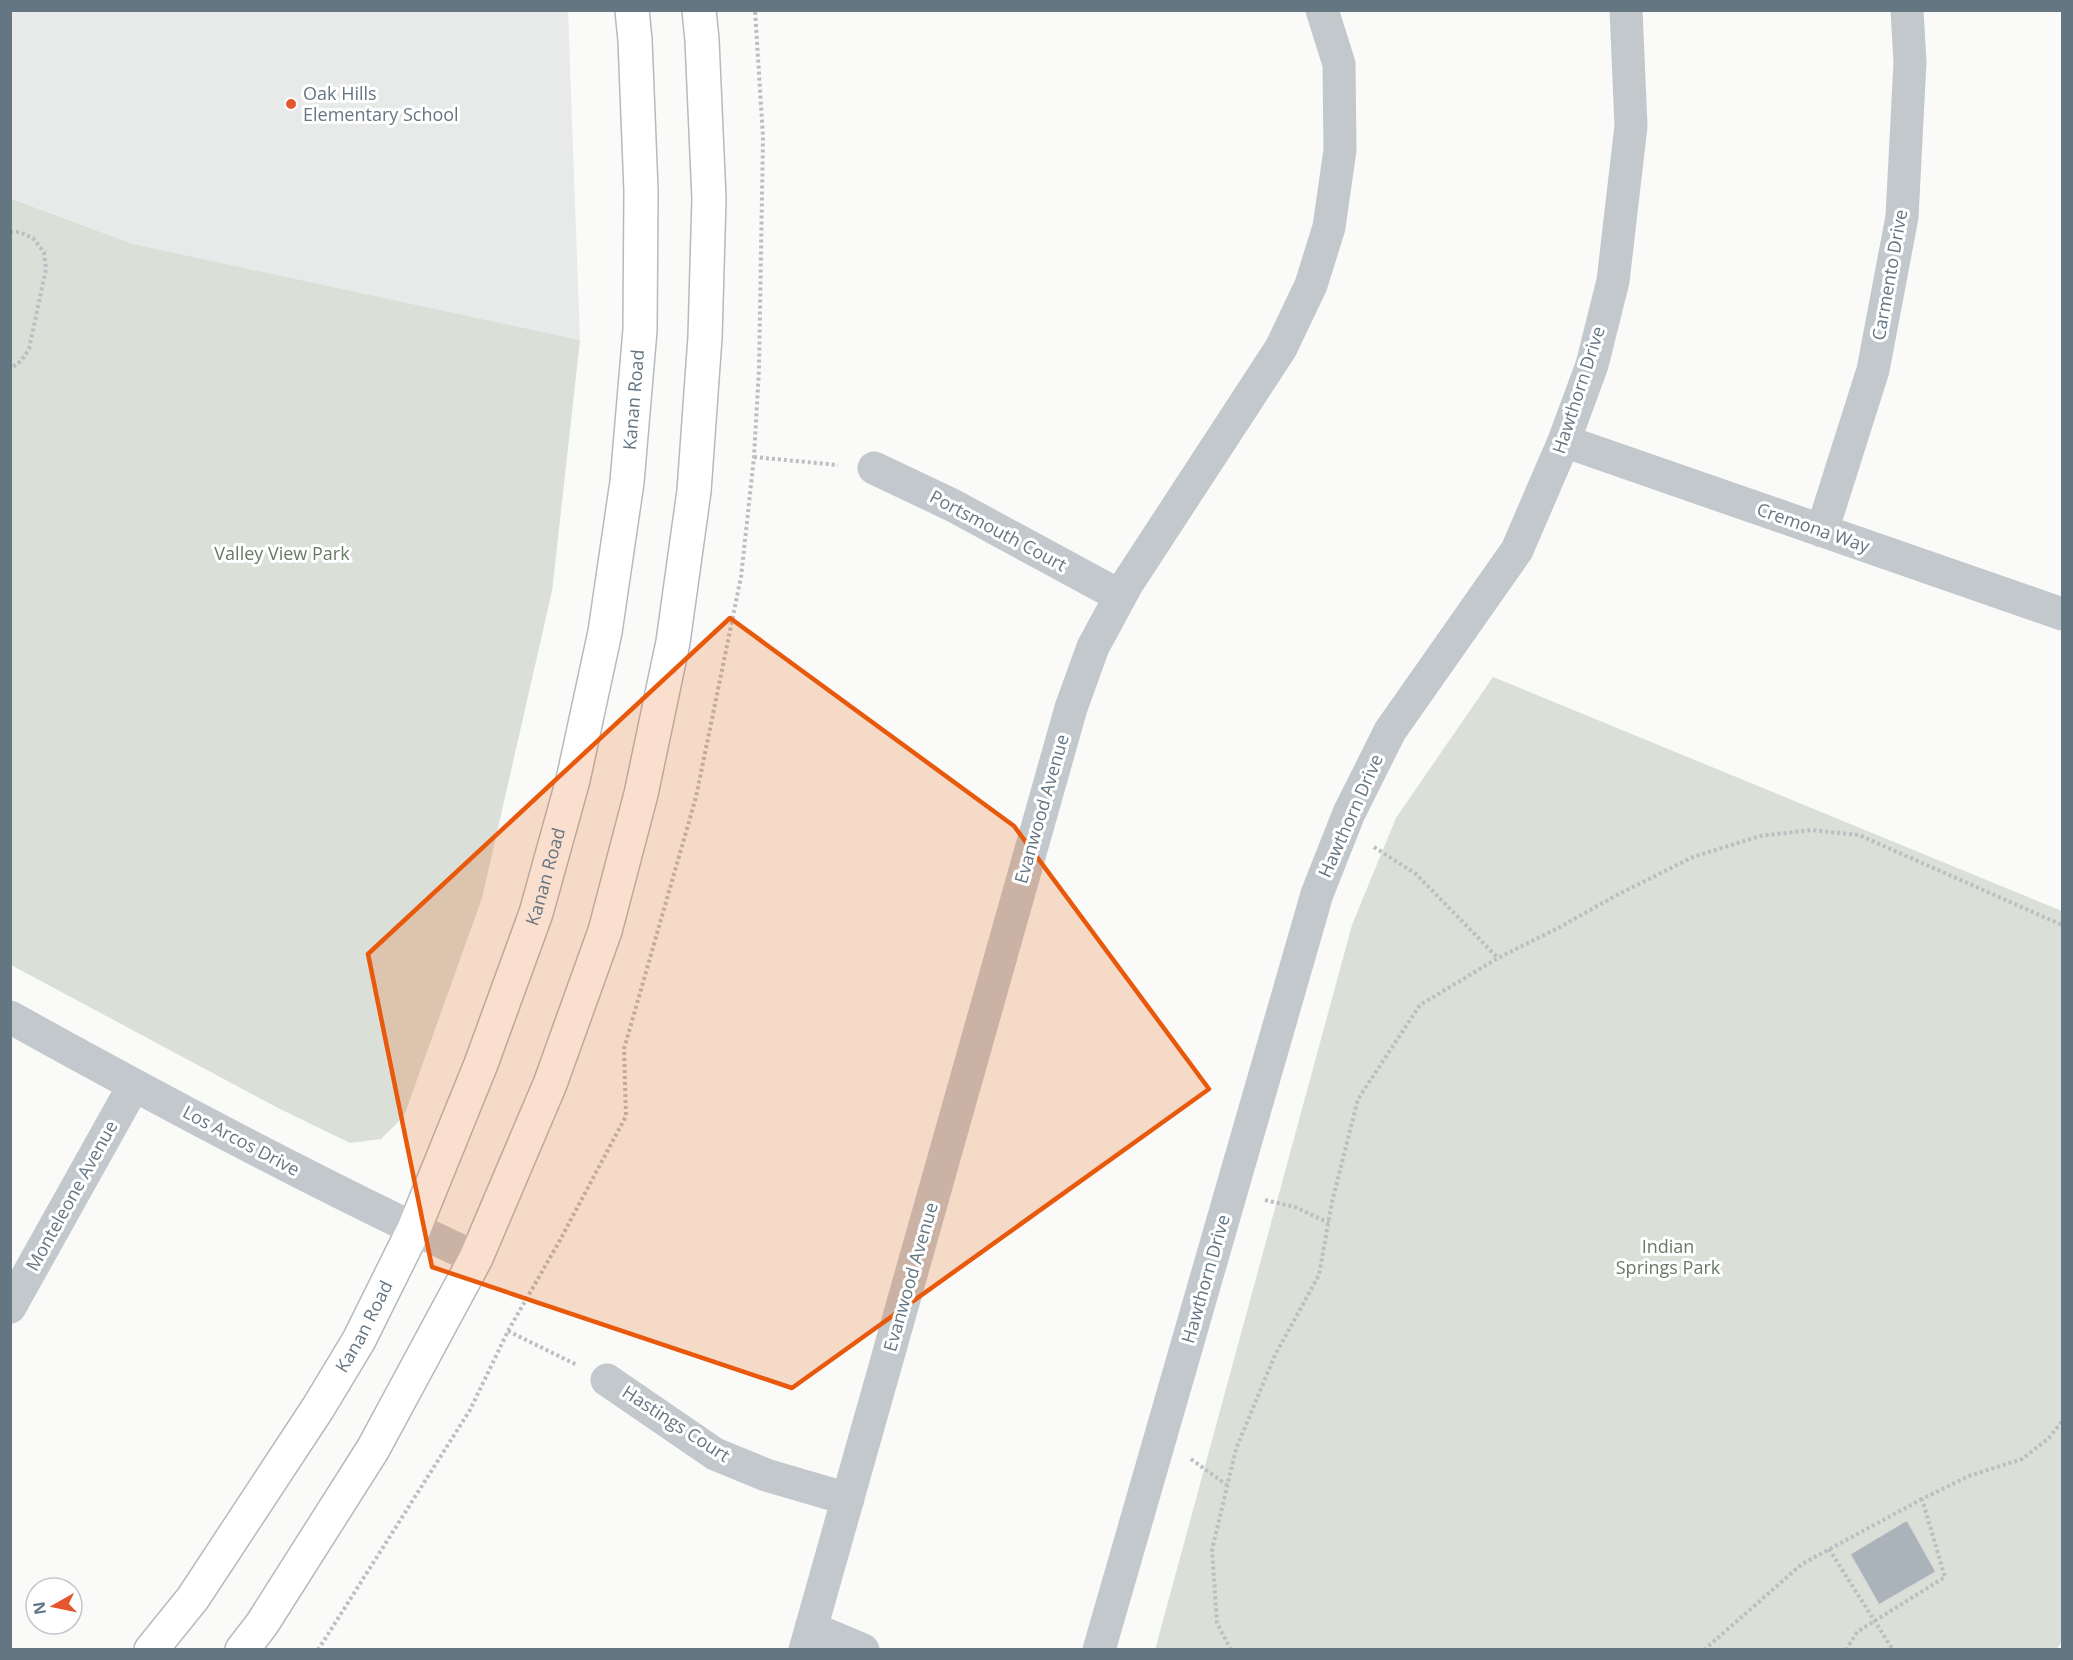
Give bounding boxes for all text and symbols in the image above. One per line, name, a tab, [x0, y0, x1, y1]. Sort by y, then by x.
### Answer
place label: Oak Hills Elementary School	[303, 81, 459, 126]
marker: Oak Hills Elementary School	[284, 97, 298, 111]
street label: Carmento Drive	[1866, 207, 1912, 342]
street label: Hawthorn Drive	[1546, 323, 1610, 456]
street label: Kanan Road	[617, 348, 649, 451]
street label: Portsmouth Court	[926, 484, 1071, 576]
street label: Cremona Way	[1754, 497, 1874, 558]
park label: Valley View Park	[214, 541, 350, 565]
street label: Evanwood Avenue	[1008, 731, 1074, 886]
street label: Hawthorn Drive	[1312, 750, 1388, 881]
street label: Kanan Road	[519, 825, 570, 929]
street label: Los Arcos Drive	[179, 1099, 304, 1181]
street label: Monteleone Avenue	[20, 1116, 122, 1275]
street label: Evanwood Avenue	[877, 1199, 943, 1354]
street label: Hawthorn Drive	[1175, 1212, 1235, 1346]
park label: Indian Springs Park	[1616, 1234, 1721, 1279]
street label: Kanan Road	[329, 1276, 398, 1377]
street label: Hastings Court	[618, 1379, 735, 1467]
north arrow	[24, 1576, 84, 1636]
text: N	[27, 1600, 51, 1616]

